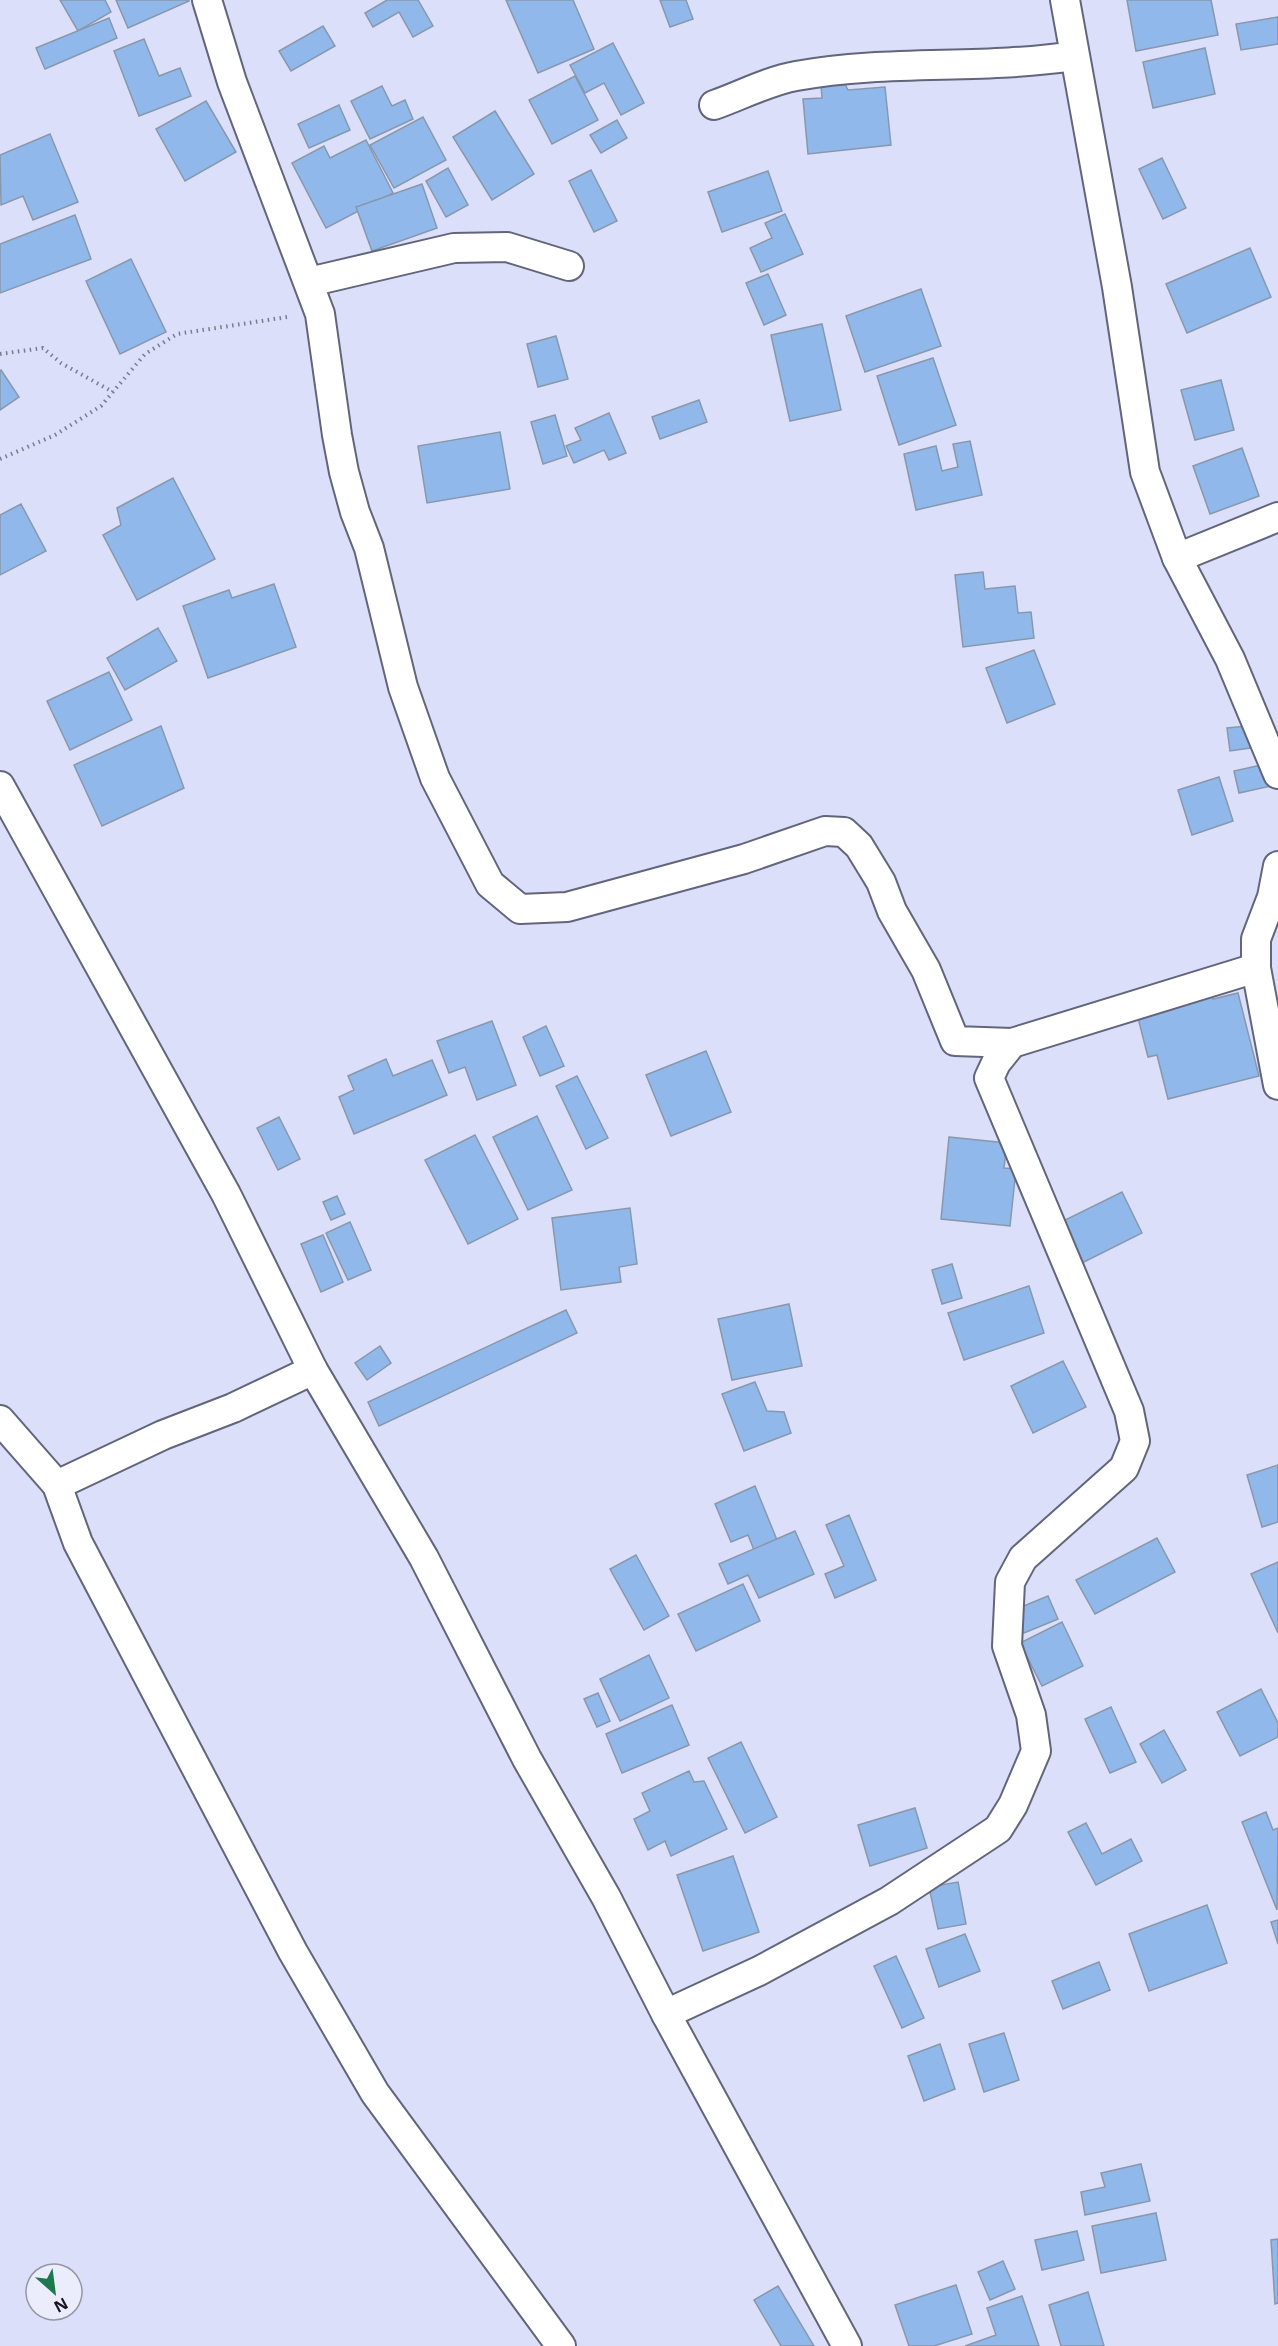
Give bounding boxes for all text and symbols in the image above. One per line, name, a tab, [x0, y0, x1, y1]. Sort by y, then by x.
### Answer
north arrow	[24, 2262, 84, 2322]
text: N	[50, 2292, 72, 2318]

